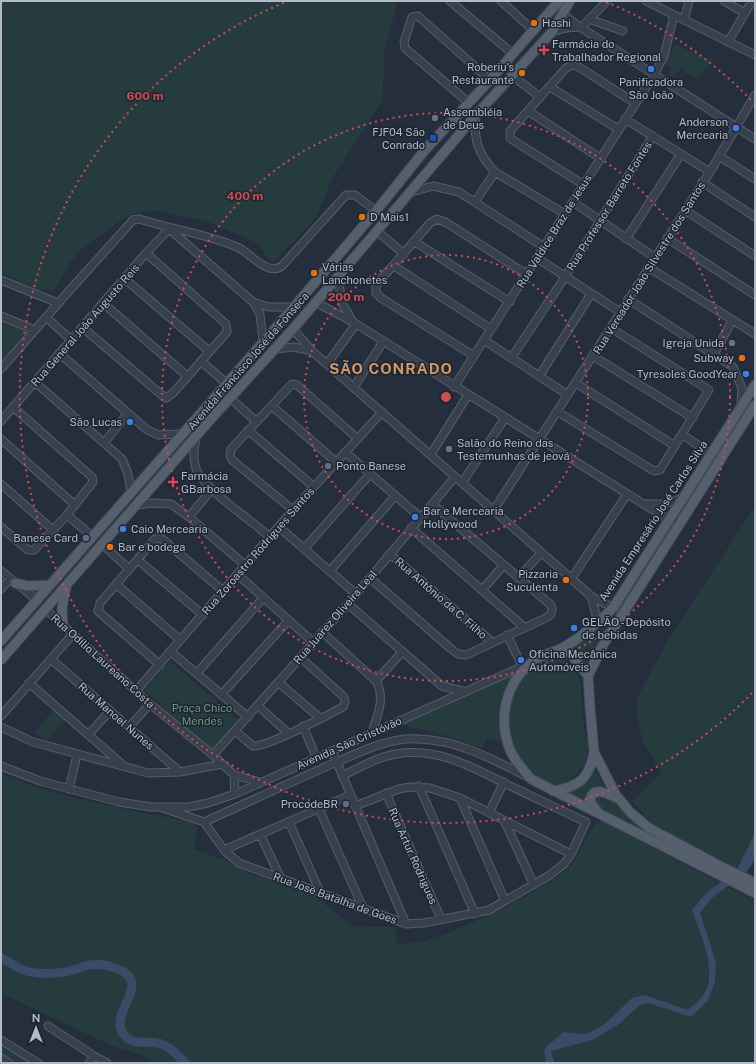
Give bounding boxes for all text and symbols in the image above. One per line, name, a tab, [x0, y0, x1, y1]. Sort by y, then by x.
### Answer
place label: Hashi	[542, 17, 571, 29]
marker: Hashi	[529, 18, 539, 28]
place label: Farmácia do Trabalhador Regional	[552, 38, 661, 63]
marker: Farmácia do Trabalhador Regional	[539, 45, 549, 55]
place label: Roberiu's Restaurante	[452, 61, 514, 86]
marker: Panificadora São João	[646, 64, 656, 74]
marker: Roberiu's Restaurante	[517, 68, 527, 78]
place label: Panificadora São João	[619, 76, 683, 101]
text: 600 m	[127, 89, 164, 103]
place label: Assembléia de Deus	[443, 106, 502, 131]
marker: Assembléia de Deus	[430, 113, 440, 123]
place label: Anderson Mercearia	[677, 116, 728, 141]
marker: Anderson Mercearia	[731, 123, 741, 133]
place label: FJF04 São Conrado	[372, 126, 425, 151]
marker: FJF04 São Conrado	[428, 133, 438, 143]
street label: Rua Professor Barreto Fontes	[564, 139, 654, 273]
street label: Rua Valdice Braz de Jesus	[514, 172, 594, 290]
street label: Rua Vereador João Silvestre dos Santos	[591, 179, 708, 356]
text: 400 m	[227, 189, 264, 203]
place label: D Mais1	[370, 211, 409, 223]
marker: D Mais1	[357, 212, 367, 222]
street label: Rua General João Augusto Reis	[29, 261, 142, 389]
place label: Várias Lanchonetes	[322, 261, 388, 286]
marker: Várias Lanchonetes	[309, 268, 319, 278]
street label: Avenida Francisco José da Fonseca	[185, 290, 311, 432]
text: 200 m	[328, 290, 364, 304]
place label: Igreja Unida	[663, 337, 724, 349]
marker: Igreja Unida	[727, 338, 737, 348]
place label: Subway	[693, 352, 734, 364]
marker: Subway	[737, 353, 747, 363]
district label: SÃO CONRADO	[329, 359, 453, 377]
place label: Tyresoles GoodYear	[637, 368, 738, 380]
marker: Tyresoles GoodYear	[741, 369, 751, 379]
centre of rings	[439, 390, 453, 404]
place label: São Lucas	[70, 416, 122, 428]
marker: São Lucas	[125, 417, 135, 427]
place label: Salão do Reino das Testemunhas de jeová	[457, 437, 570, 462]
street label: Avenida Empresário José Carlos Silva	[597, 439, 709, 603]
marker: Salão do Reino das Testemunhas de jeová	[444, 444, 454, 454]
place label: Ponto Banese	[336, 460, 406, 472]
marker: Ponto Banese	[323, 461, 333, 471]
place label: Farmácia GBarbosa	[181, 470, 231, 495]
marker: Farmácia GBarbosa	[168, 477, 178, 487]
street label: Rua Zoroastro Rodrigues Santos	[199, 485, 317, 617]
place label: Bar e Mercearia Hollywood	[423, 505, 504, 530]
marker: Bar e Mercearia Hollywood	[410, 512, 420, 522]
place label: Caio Mercearia	[131, 523, 208, 535]
marker: Caio Mercearia	[118, 524, 128, 534]
place label: Banese Card	[13, 532, 78, 544]
marker: Banese Card	[81, 533, 91, 543]
place label: Bar e bodega	[118, 541, 185, 553]
marker: Bar e bodega	[105, 542, 115, 552]
street label: Rua Antônio da C. Filho	[393, 555, 489, 641]
street label: Rua Juarez Oliveira Leal	[291, 568, 379, 666]
place label: Pizzaria Suculenta	[506, 568, 558, 593]
marker: Pizzaria Suculenta	[561, 575, 571, 585]
street label: Rua Odílio Laureano Costa	[49, 612, 157, 710]
place label: GELÃO - Depósito de bebidas	[582, 616, 671, 641]
marker: GELÃO - Depósito de bebidas	[569, 623, 579, 633]
place label: Oficina Mecânica Automóveis	[529, 648, 617, 673]
marker: Oficina Mecânica Automóveis	[516, 655, 526, 665]
street label: Rua Manoel Nunes	[76, 680, 156, 752]
park label: Praça Chico Mendes	[172, 702, 232, 727]
street label: Avenida São Cristóvão	[295, 714, 403, 772]
place label: ProcodeBR	[281, 798, 338, 810]
marker: ProcodeBR	[341, 799, 351, 809]
street label: Rua Artur Rodrigues	[386, 806, 440, 906]
street label: Rua José Batalha de Goes	[272, 870, 399, 926]
north arrow	[16, 1008, 56, 1048]
text: N	[32, 1012, 40, 1024]

